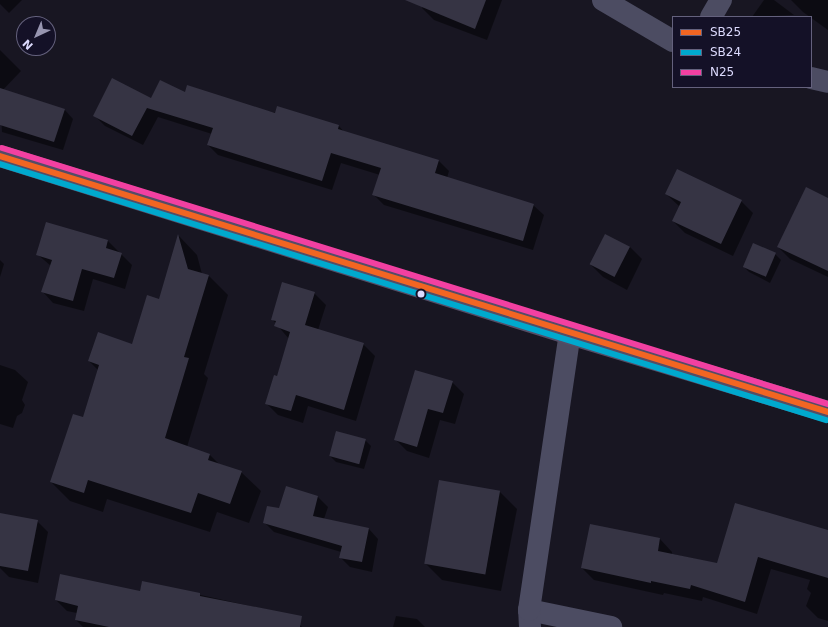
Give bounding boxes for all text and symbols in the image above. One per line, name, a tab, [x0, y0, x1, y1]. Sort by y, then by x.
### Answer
north arrow	[16, 16, 56, 56]
legend	[672, 16, 812, 88]
text: SB25	[710, 25, 741, 39]
text: N	[20, 36, 36, 52]
text: SB24	[710, 45, 741, 59]
text: N25	[710, 65, 734, 79]
unlabelled marker	[416, 289, 426, 299]

